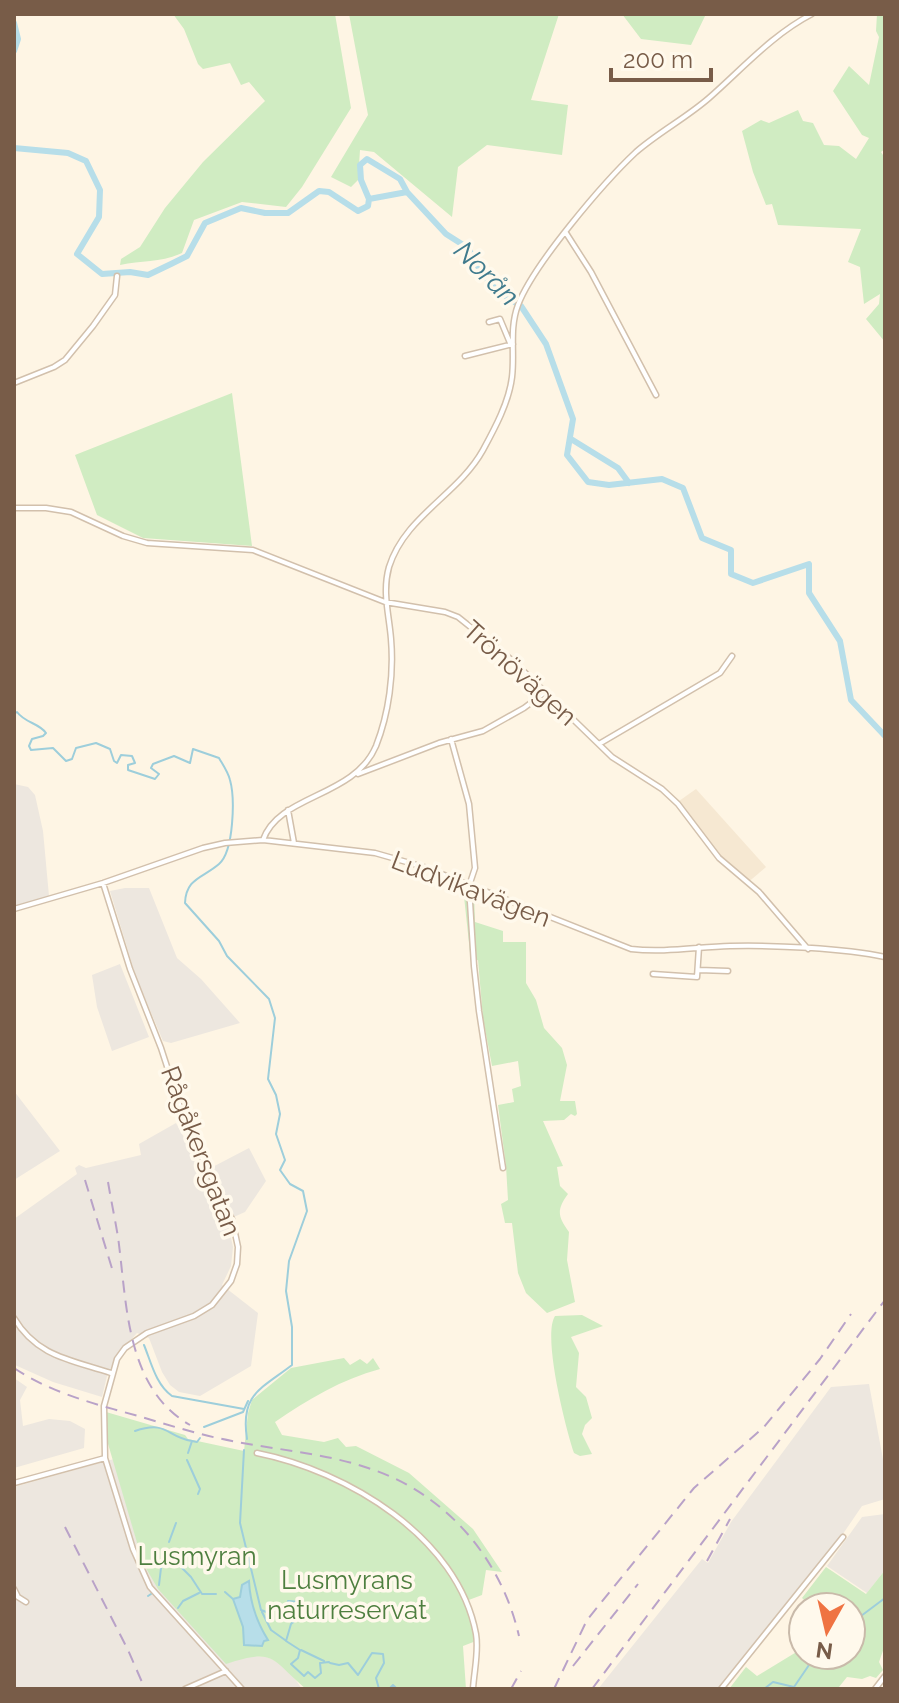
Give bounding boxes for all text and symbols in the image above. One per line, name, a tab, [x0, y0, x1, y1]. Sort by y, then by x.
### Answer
scale bar	[611, 32, 711, 82]
text: 200 m	[623, 45, 693, 74]
water label: Norån	[447, 234, 526, 313]
street label: Trönövägen	[457, 614, 583, 732]
street label: Ludvikavägen	[387, 845, 555, 933]
street label: Rågåkersgatan	[155, 1062, 247, 1240]
park label: Lusmyran	[137, 1541, 257, 1571]
park label: Lusmyrans naturreservat	[267, 1565, 427, 1625]
north arrow	[787, 1591, 867, 1671]
text: N	[814, 1637, 834, 1665]

